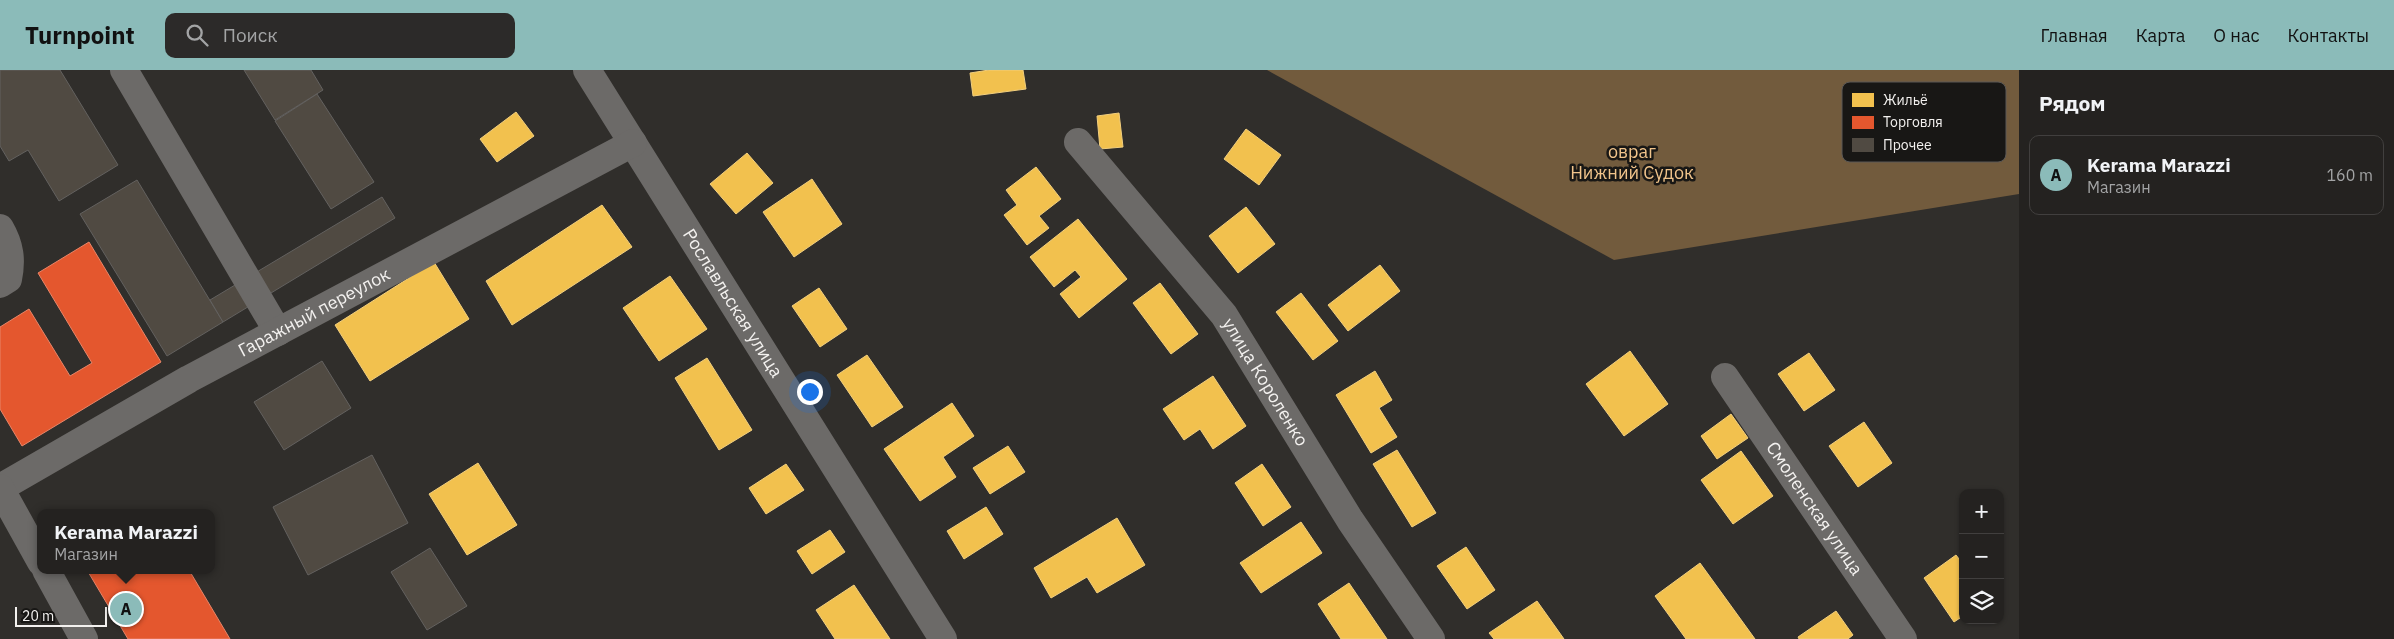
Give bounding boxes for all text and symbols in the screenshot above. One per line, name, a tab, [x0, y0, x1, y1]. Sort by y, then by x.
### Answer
search box	[165, 13, 515, 58]
text: Turnpoint	[25, 19, 135, 51]
icon: search	[183, 21, 211, 49]
text: Поиск	[223, 23, 278, 47]
text: Главная	[2040, 24, 2108, 47]
text: Карта	[2136, 24, 2185, 47]
text: О нас	[2213, 24, 2260, 47]
text: Контакты	[2288, 24, 2369, 47]
legend	[1842, 82, 2006, 162]
text: Рядом	[2039, 89, 2106, 117]
text: Жильё	[1883, 91, 1928, 109]
text: Торговля	[1883, 113, 1943, 131]
text: Прочее	[1883, 136, 1932, 154]
park label: овраг Нижний Судок	[1570, 140, 1694, 184]
text: Kerama Marazzi	[2087, 153, 2231, 177]
text: A	[2051, 165, 2061, 185]
text: 160 m	[2326, 165, 2373, 185]
text: Магазин	[2087, 177, 2151, 197]
street label: Рославльская улица	[678, 224, 789, 382]
street label: Гаражный переулок	[234, 262, 394, 362]
street label: улица Короленко	[1217, 313, 1314, 450]
your location	[797, 379, 823, 405]
street label: Смоленская улица	[1761, 437, 1868, 580]
map controls	[1959, 489, 2004, 624]
button: +	[1959, 489, 2004, 534]
popup	[37, 509, 215, 574]
text: Kerama Marazzi	[54, 520, 198, 544]
button: −	[1959, 534, 2004, 579]
text: Магазин	[54, 544, 118, 564]
button: layers	[1959, 579, 2004, 624]
pin: A	[110, 590, 142, 628]
scale bar	[15, 604, 108, 627]
text: 20 m	[22, 607, 54, 625]

